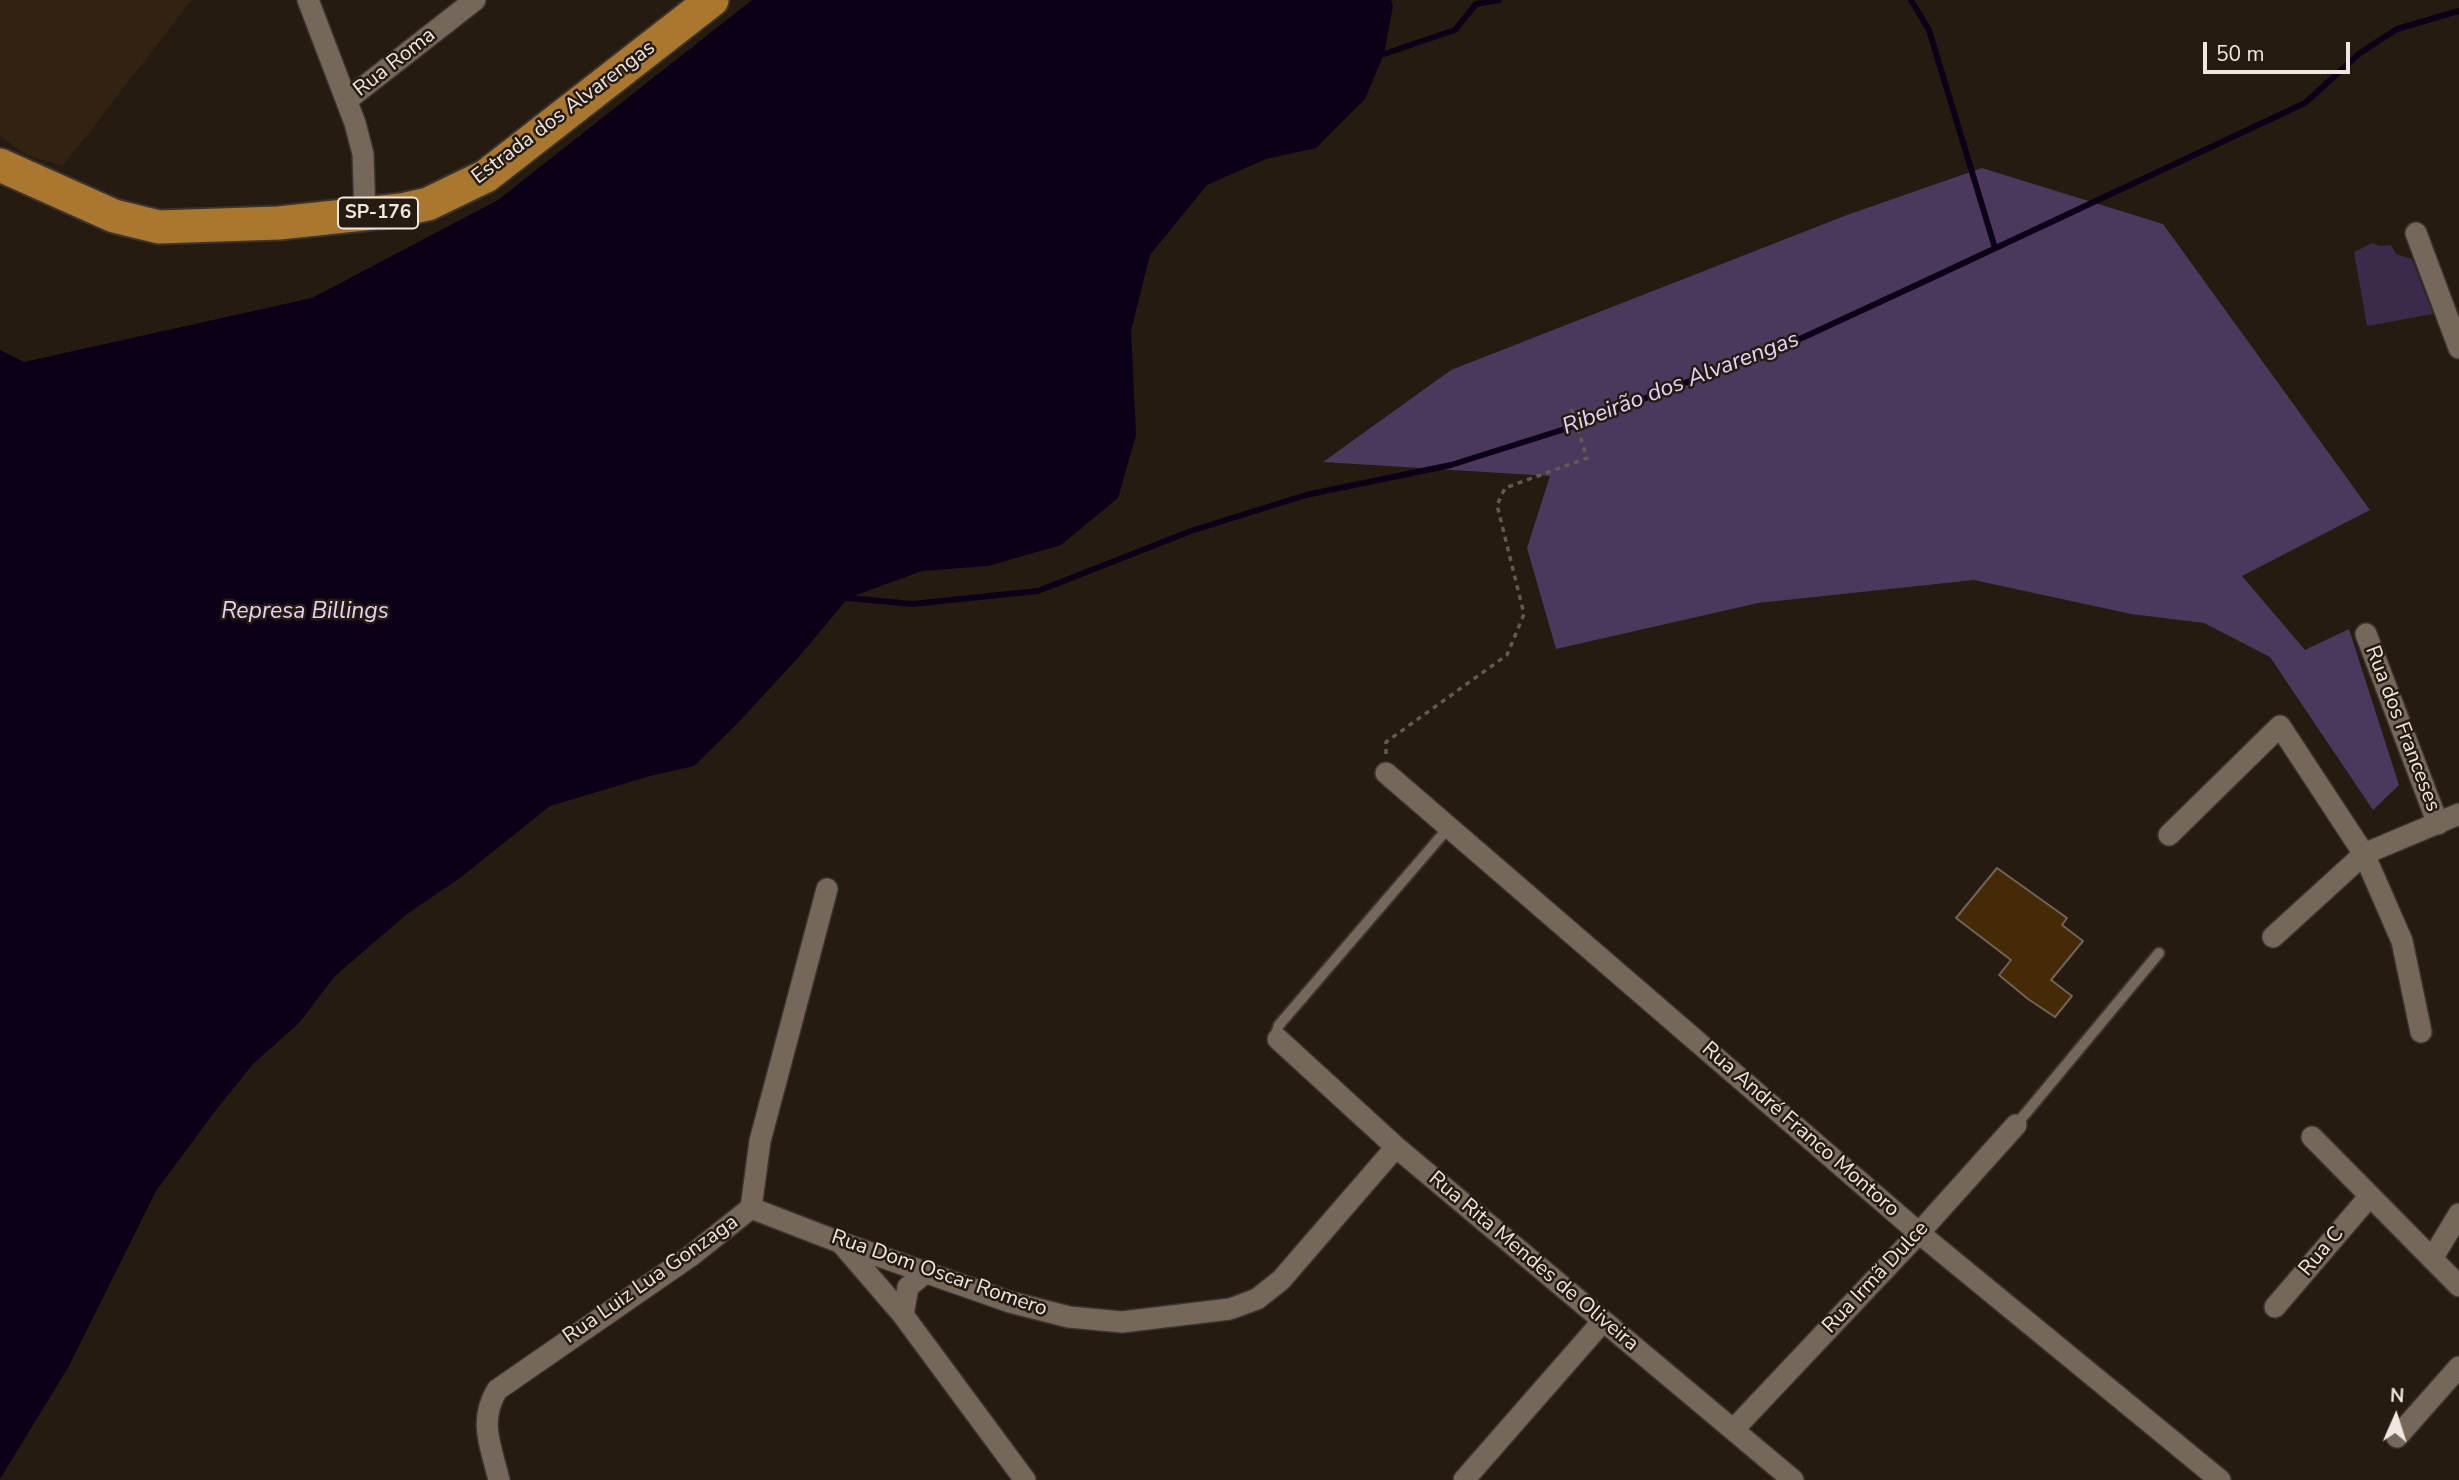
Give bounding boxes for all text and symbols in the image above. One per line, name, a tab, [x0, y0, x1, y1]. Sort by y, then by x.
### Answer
street label: Rua Roma	[349, 23, 441, 103]
scale bar	[2207, 28, 2354, 72]
street label: Estrada dos Alvarengas	[467, 36, 661, 190]
text: 50 m	[2216, 40, 2265, 68]
road number: SP-176	[338, 197, 418, 228]
water label: Ribeirão dos Alvarengas	[1559, 326, 1803, 442]
water label: Represa Billings	[221, 598, 389, 626]
street label: Rua dos Franceses	[2359, 643, 2445, 815]
street label: Rua André Franco Montoro	[1696, 1037, 1904, 1223]
street label: Rua Rita Mendes de Oliveira	[1423, 1167, 1643, 1357]
street label: Rua Luiz Lua Gonzaga	[559, 1210, 743, 1350]
street label: Rua Irmã Dulce	[1818, 1217, 1934, 1339]
street label: Rua C	[2294, 1222, 2350, 1282]
street label: Rua Dom Oscar Romero	[828, 1225, 1050, 1323]
north arrow	[2361, 1382, 2431, 1452]
text: N	[2389, 1383, 2405, 1409]

